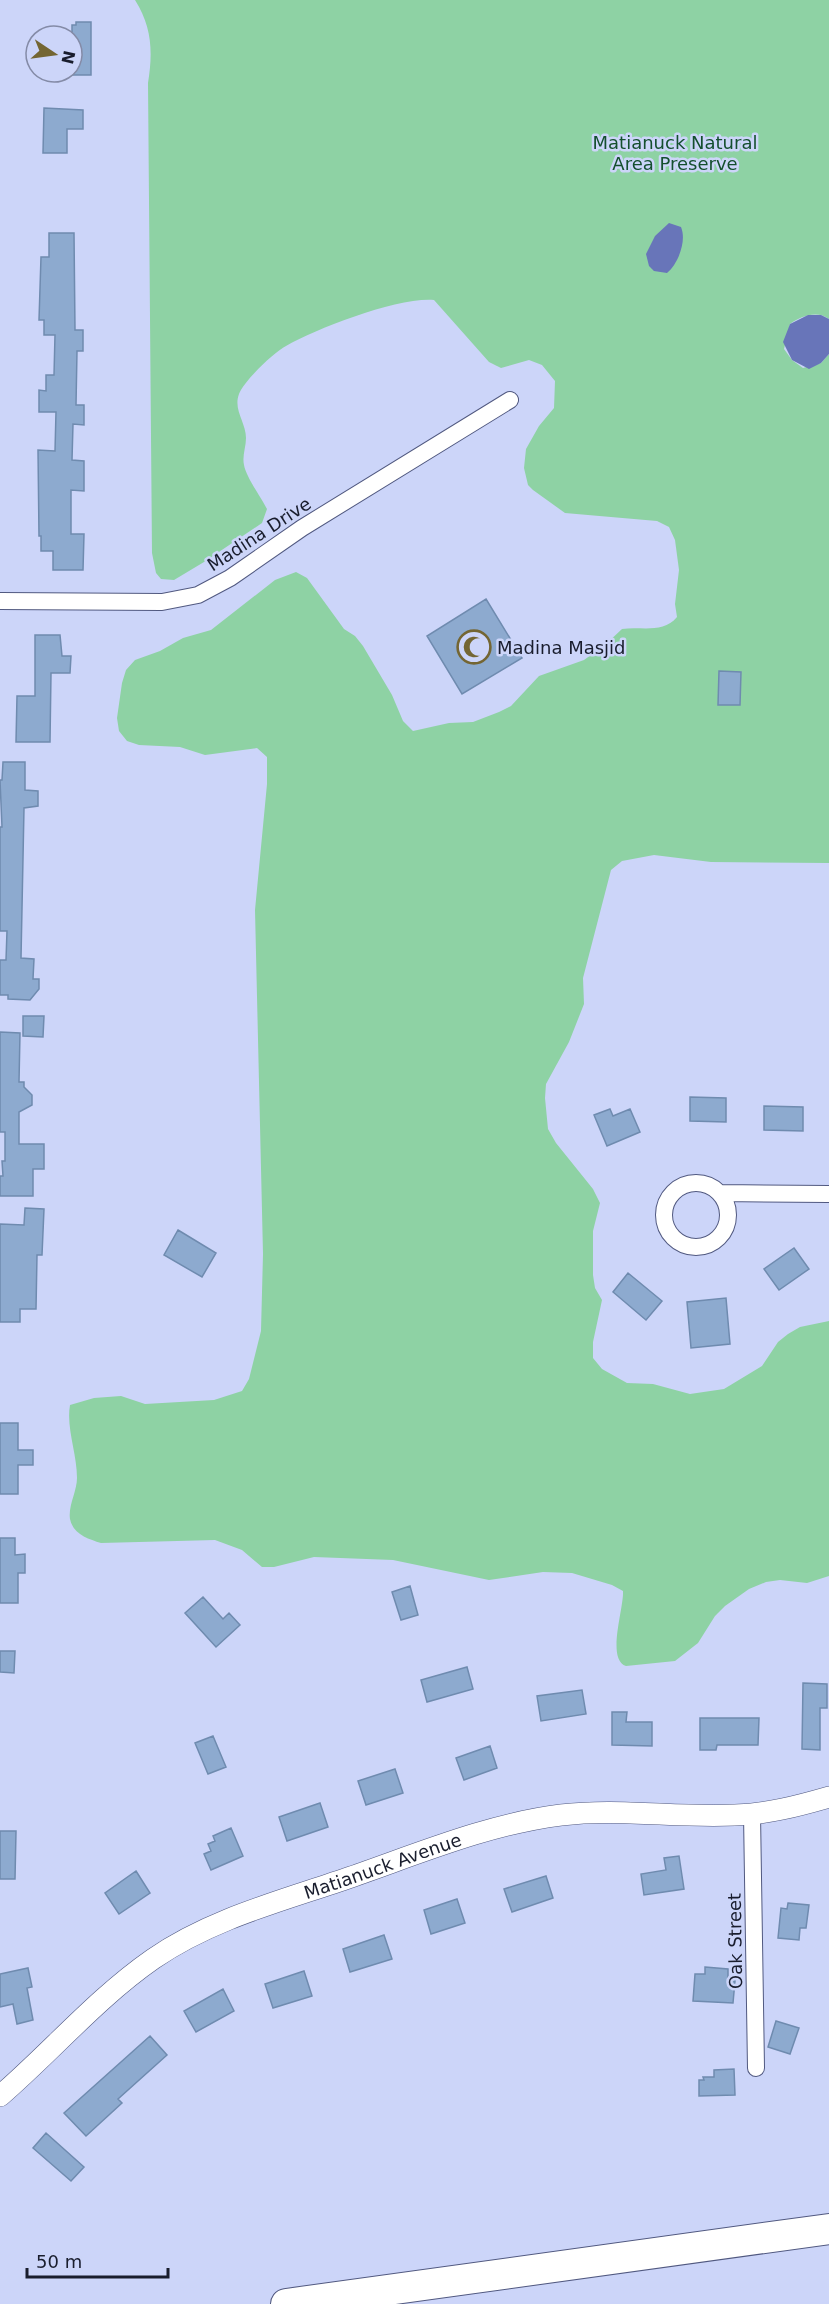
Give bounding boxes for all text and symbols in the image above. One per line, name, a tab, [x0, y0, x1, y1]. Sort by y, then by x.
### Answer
north arrow	[24, 24, 84, 84]
text: N	[57, 49, 79, 66]
park label: Matianuck Natural Area Preserve	[593, 132, 757, 174]
street label: Madina Drive	[203, 493, 315, 575]
mosque icon: Madina Masjid	[456, 629, 492, 665]
place label: Madina Masjid	[497, 637, 626, 658]
street label: Matianuck Avenue	[301, 1829, 464, 1903]
street label: Oak Street	[724, 1893, 746, 1989]
scale bar	[27, 2241, 168, 2279]
text: 50 m	[36, 2251, 82, 2272]

